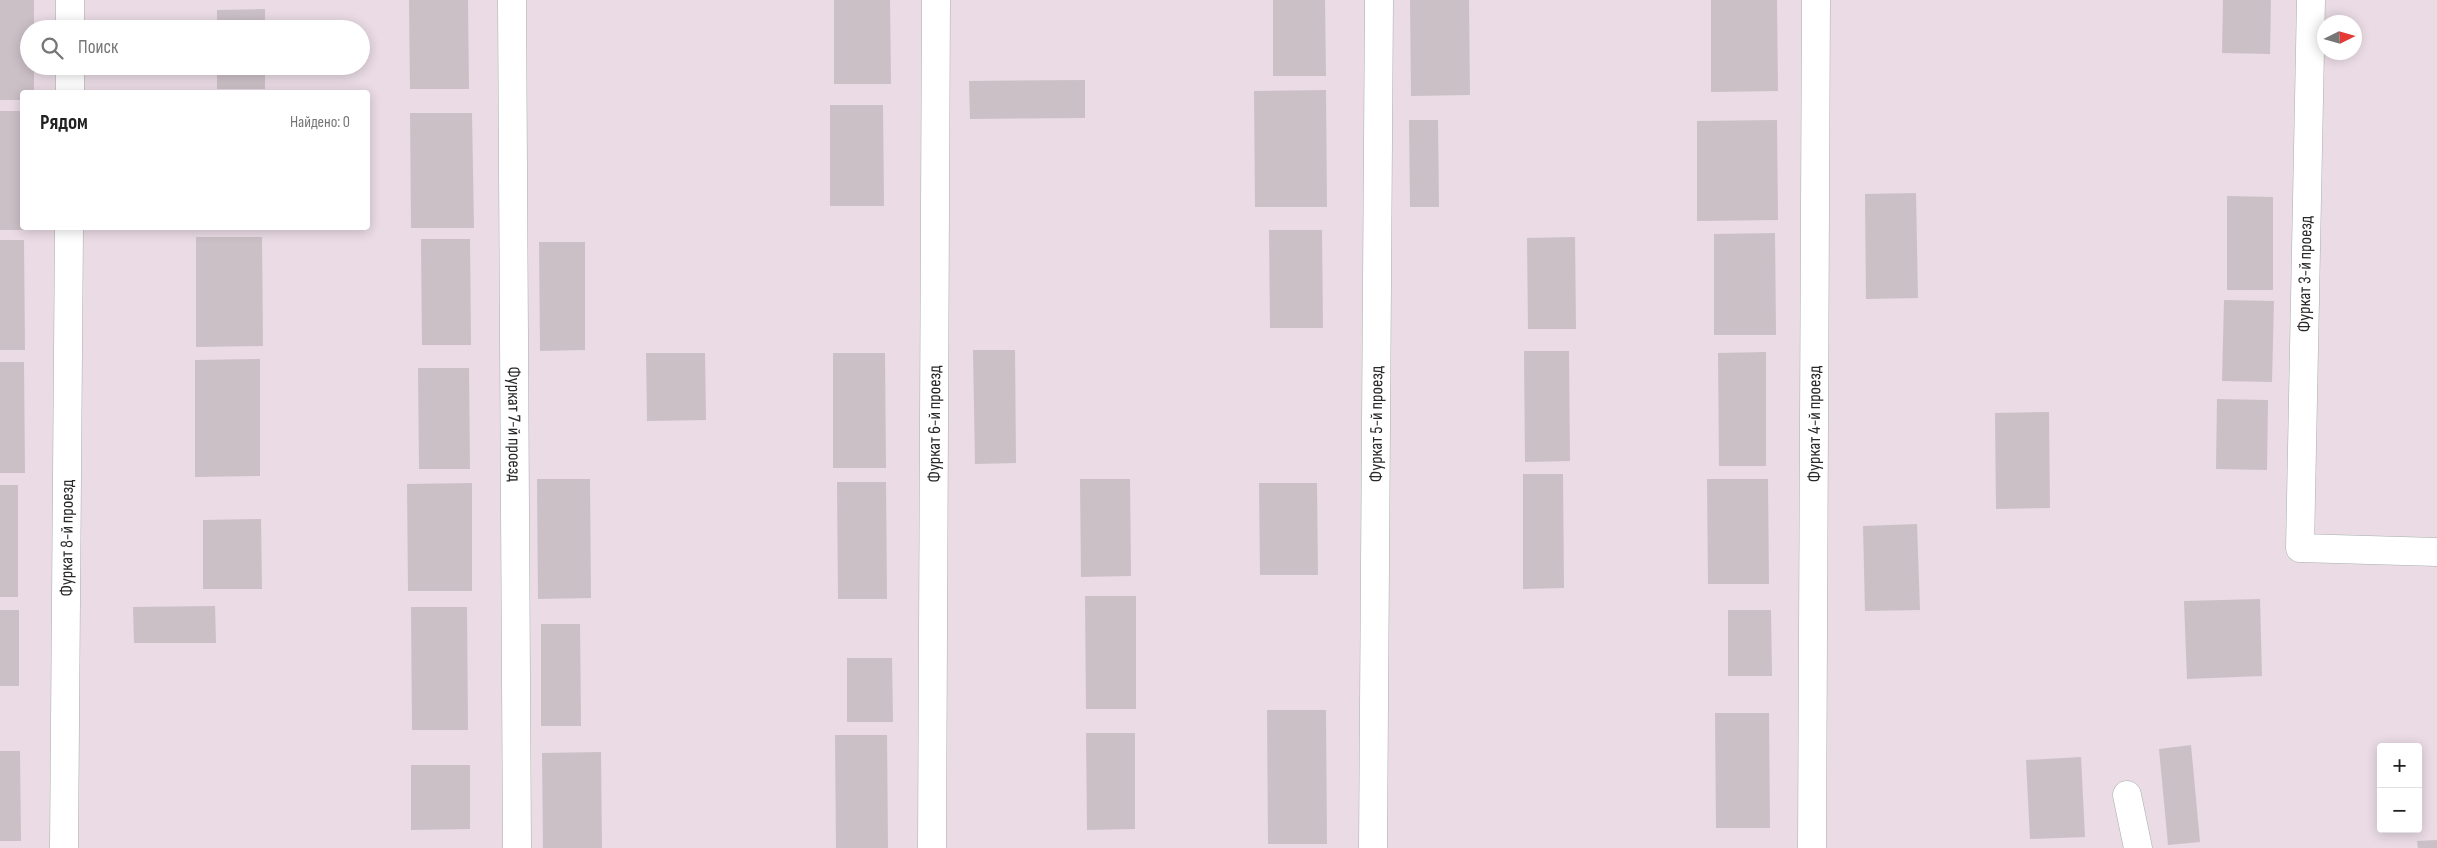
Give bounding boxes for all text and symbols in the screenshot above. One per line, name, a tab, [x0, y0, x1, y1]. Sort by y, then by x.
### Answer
north arrow	[2317, 15, 2362, 60]
search box	[20, 20, 370, 75]
icon: search	[38, 34, 66, 62]
text: Поиск	[78, 36, 118, 59]
text: Рядом	[40, 110, 88, 135]
text: Найдено: 0	[290, 113, 350, 132]
street label: Фуркат 3-й проезд	[2293, 215, 2317, 332]
street label: Фуркат 6-й проезд	[923, 365, 945, 482]
street label: Фуркат 5-й проезд	[1365, 365, 1387, 482]
street label: Фуркат 4-й проезд	[1803, 365, 1825, 482]
street label: Фуркат 7-й проезд	[504, 366, 525, 482]
street label: Фуркат 8-й проезд	[56, 479, 77, 596]
map controls	[2377, 743, 2422, 833]
button: +	[2377, 743, 2422, 788]
button: −	[2377, 788, 2422, 833]

